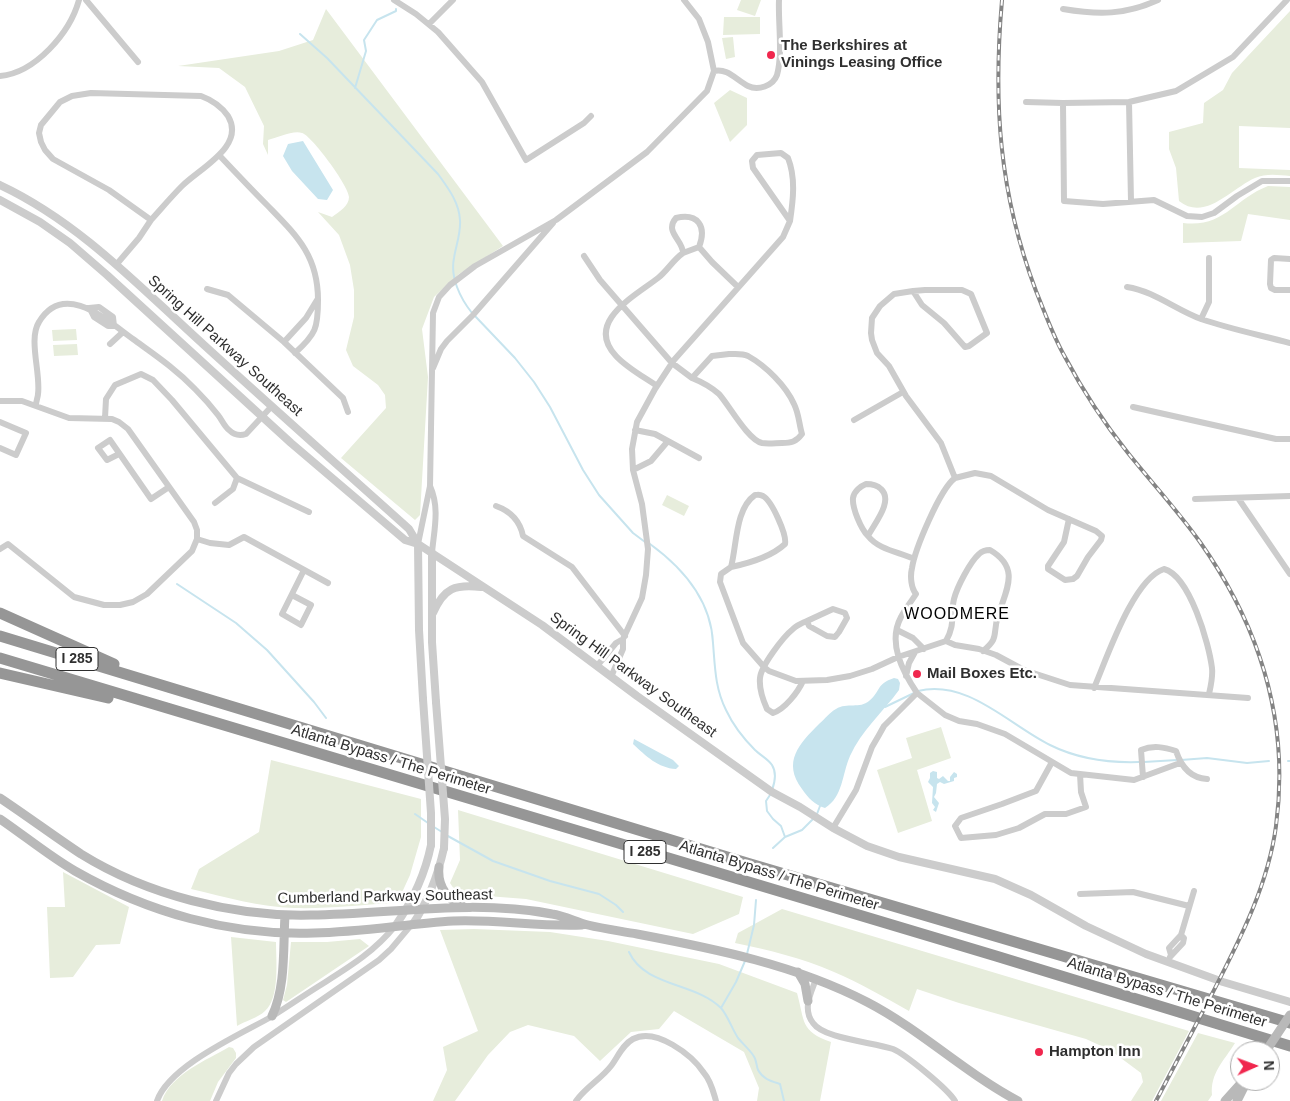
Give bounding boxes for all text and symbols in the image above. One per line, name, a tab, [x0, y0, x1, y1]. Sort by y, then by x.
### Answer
place label: The Berkshires at Vinings Leasing Office	[781, 37, 942, 72]
marker: The Berkshires at Vinings Leasing Office	[765, 49, 777, 61]
street label: Spring Hill Parkway Southeast	[144, 272, 306, 420]
district label: WOODMERE	[903, 605, 1011, 625]
street label: Spring Hill Parkway Southeast	[546, 608, 720, 742]
road number: I 285	[56, 648, 98, 671]
place label: Mail Boxes Etc.	[927, 665, 1037, 683]
marker: Mail Boxes Etc.	[911, 668, 923, 680]
street label: Atlanta Bypass / The Perimeter	[289, 721, 493, 799]
street label: Atlanta Bypass / The Perimeter	[677, 837, 881, 915]
road number: I 285	[624, 840, 666, 864]
street label: Cumberland Parkway Southeast	[277, 886, 493, 908]
street label: Atlanta Bypass / The Perimeter	[1065, 954, 1269, 1032]
north arrow	[1230, 1041, 1280, 1091]
place label: Hampton Inn	[1049, 1043, 1141, 1061]
marker: Hampton Inn	[1033, 1046, 1045, 1058]
text: N	[1261, 1060, 1277, 1071]

